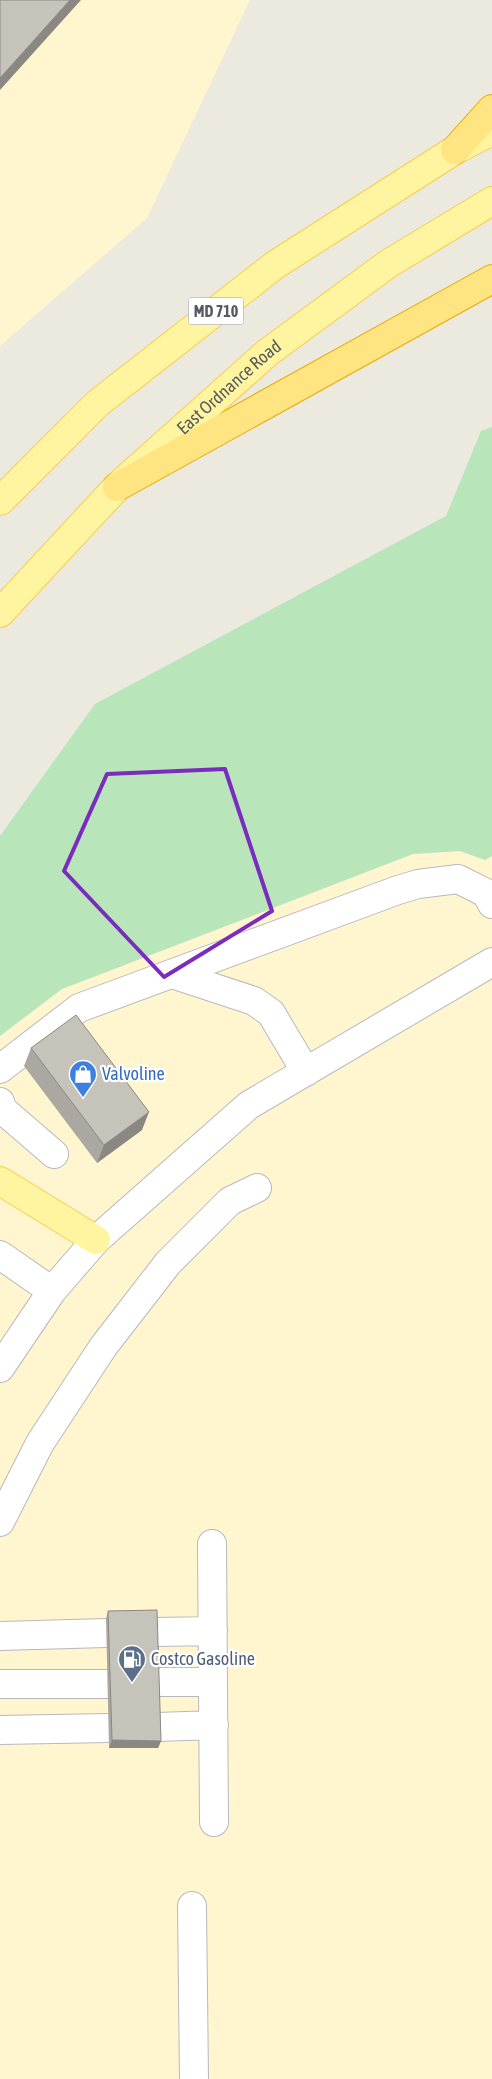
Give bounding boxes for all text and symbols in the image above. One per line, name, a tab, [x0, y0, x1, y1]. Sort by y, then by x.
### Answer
road number: MD 710	[188, 298, 244, 324]
street label: East Ordnance Road	[172, 335, 285, 438]
shop icon: Valvoline	[68, 1059, 98, 1098]
place label: Valvoline	[102, 1063, 165, 1084]
fuel station icon: Costco Gasoline	[117, 1644, 147, 1683]
place label: Costco Gasoline	[151, 1648, 255, 1669]

